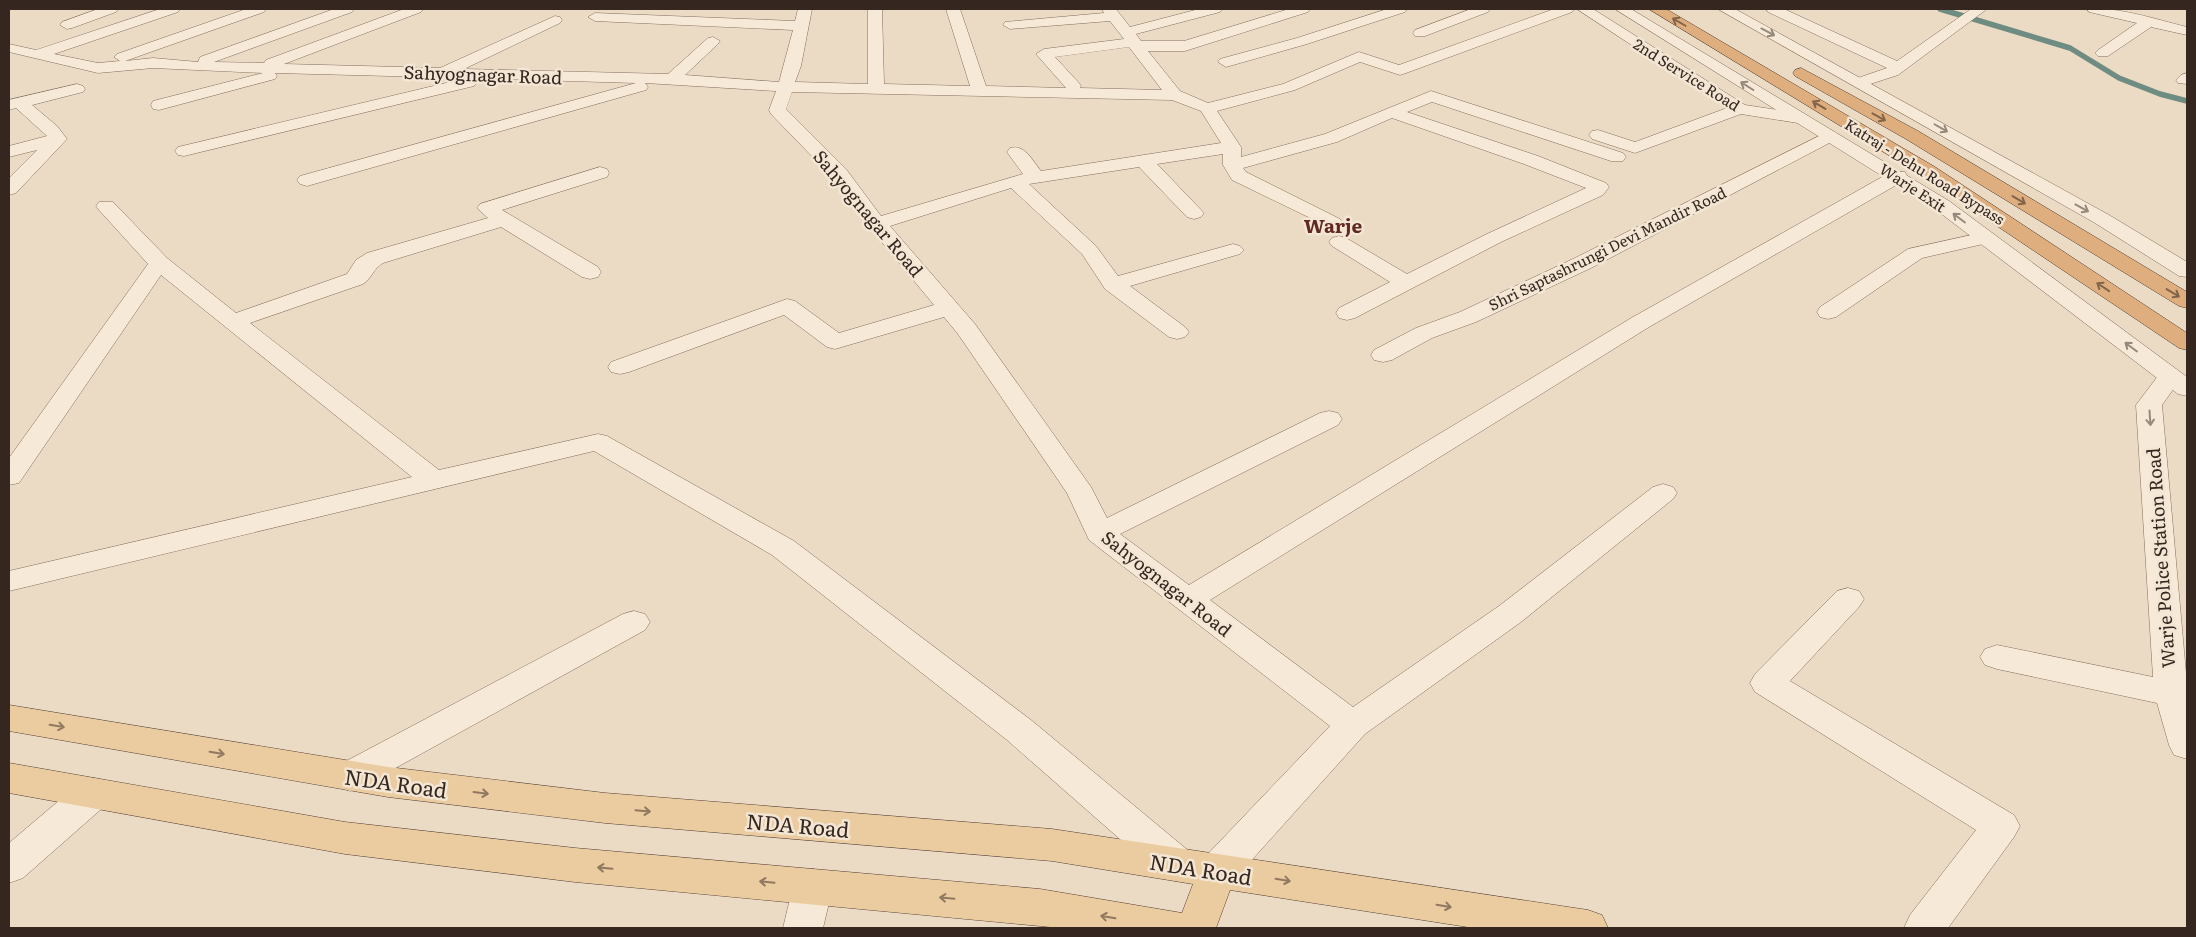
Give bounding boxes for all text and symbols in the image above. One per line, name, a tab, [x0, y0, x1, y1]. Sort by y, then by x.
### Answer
one-way arrow	[1671, 17, 1686, 27]
one-way arrow	[1760, 28, 1775, 37]
street label: 2nd Service Road	[1629, 32, 1745, 116]
street label: Sahyognagar Road	[403, 58, 563, 90]
one-way arrow	[1741, 81, 1755, 91]
one-way arrow	[1812, 99, 1826, 109]
street label: Katraj - Dehu Road Bypass	[1841, 112, 2010, 230]
one-way arrow	[1872, 112, 1887, 122]
one-way arrow	[1933, 123, 1947, 133]
street label: Sahyognagar Road	[808, 144, 930, 282]
street label: Warje Exit	[1875, 157, 1951, 217]
street label: Shri Saptashrungi Devi Mandir Road	[1484, 180, 1730, 316]
one-way arrow	[2012, 195, 2026, 205]
one-way arrow	[2074, 204, 2089, 213]
district label: Warje	[1304, 211, 1362, 239]
one-way arrow	[1952, 213, 1966, 223]
one-way arrow	[2096, 281, 2110, 292]
one-way arrow	[2166, 288, 2180, 298]
one-way arrow	[2125, 342, 2138, 353]
one-way arrow	[2145, 410, 2154, 426]
street label: Warje Police Station Road	[2139, 447, 2181, 669]
street label: Sahyognagar Road	[1096, 524, 1238, 642]
one-way arrow	[48, 722, 64, 732]
one-way arrow	[209, 749, 225, 759]
street label: NDA Road	[343, 759, 449, 805]
one-way arrow	[473, 788, 489, 798]
street label: NDA Road	[745, 804, 851, 844]
one-way arrow	[635, 806, 651, 815]
street label: NDA Road	[1148, 845, 1254, 891]
one-way arrow	[598, 863, 614, 873]
one-way arrow	[1275, 876, 1291, 886]
one-way arrow	[760, 878, 776, 887]
one-way arrow	[939, 893, 955, 903]
one-way arrow	[1435, 901, 1451, 911]
one-way arrow	[1100, 912, 1116, 922]

